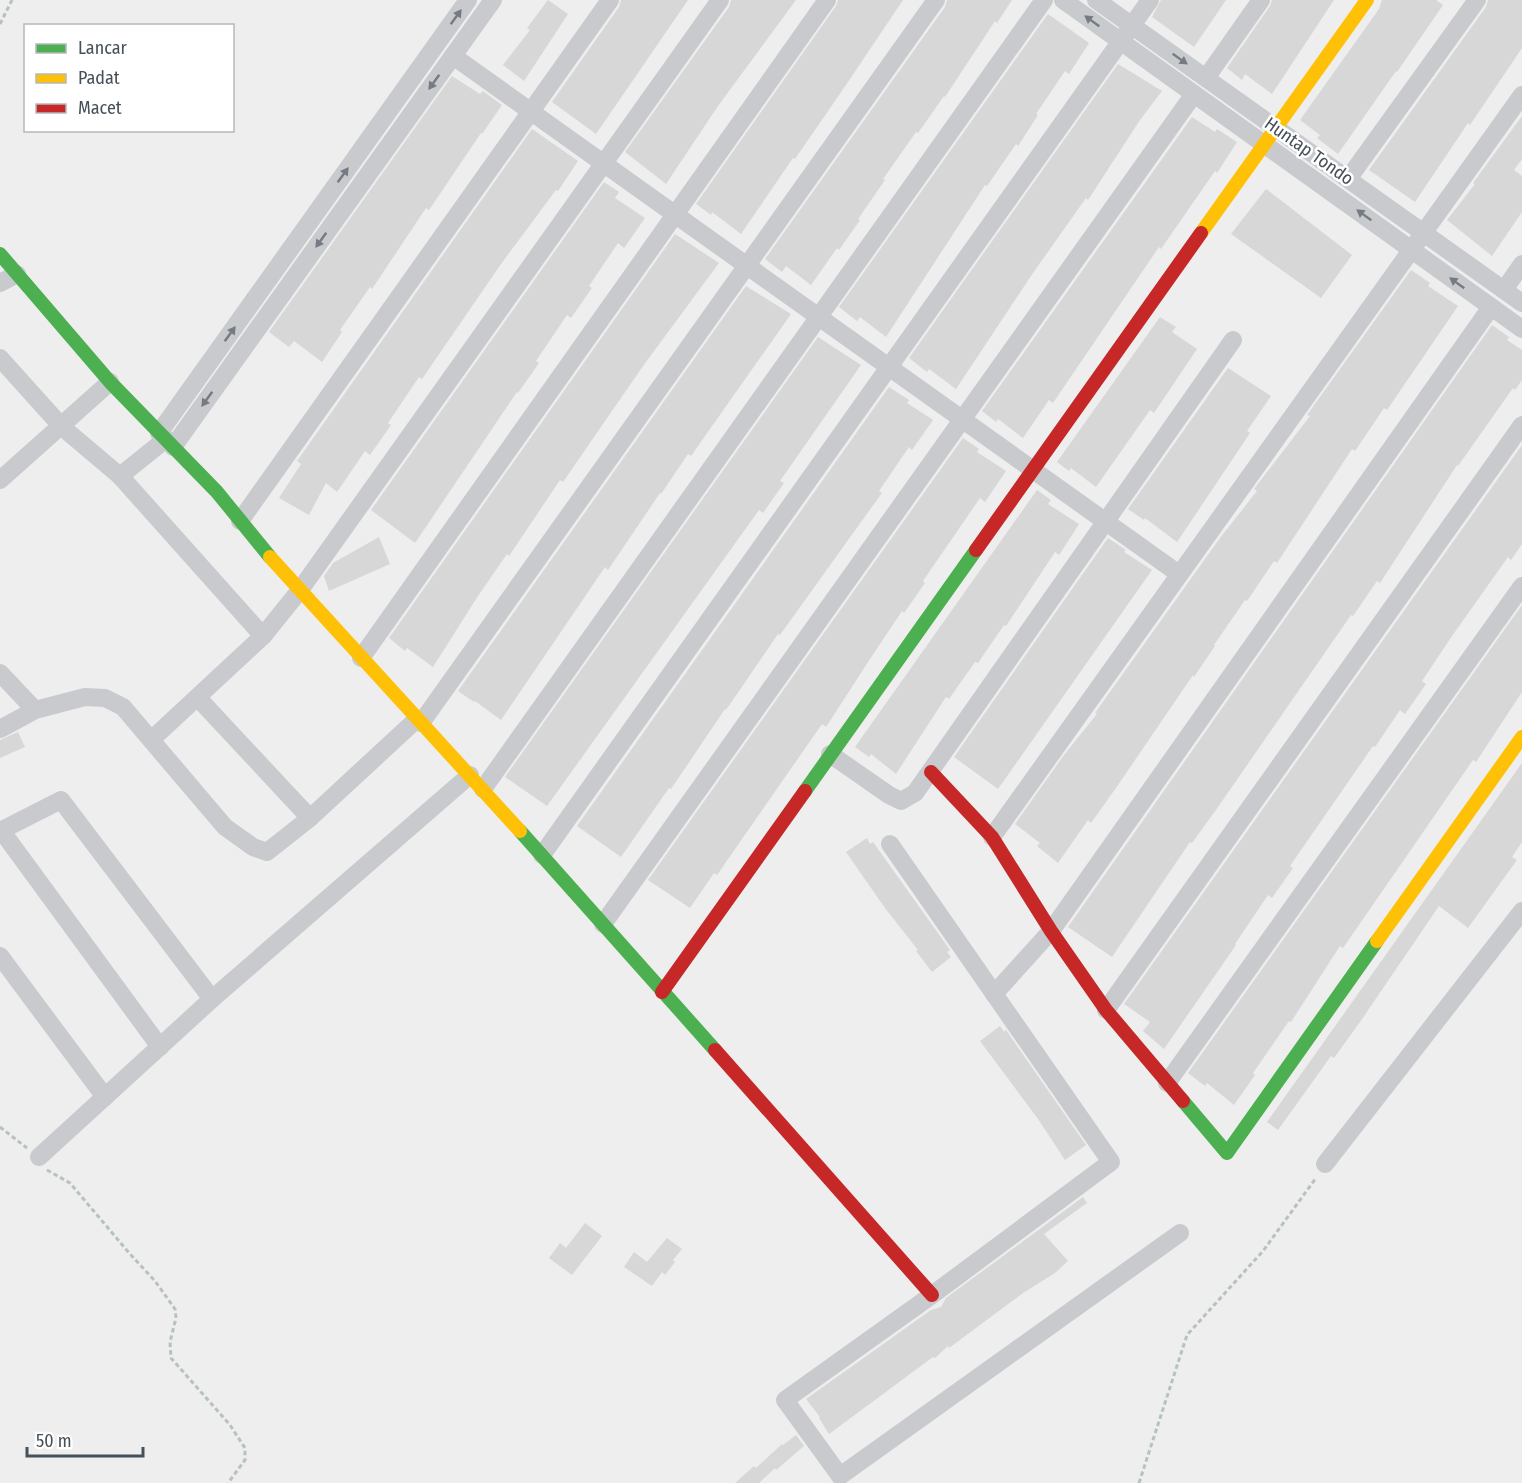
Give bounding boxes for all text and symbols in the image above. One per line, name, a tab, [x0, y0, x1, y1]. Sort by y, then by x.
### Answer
one-way arrow	[450, 9, 462, 25]
one-way arrow	[1084, 15, 1100, 27]
legend	[24, 24, 234, 132]
text: Lancar	[78, 37, 127, 59]
one-way arrow	[1171, 53, 1187, 65]
text: Padat	[78, 67, 120, 89]
one-way arrow	[428, 73, 440, 89]
text: Macet	[78, 97, 122, 119]
street label: Huntap Tondo	[1260, 112, 1358, 190]
one-way arrow	[337, 168, 349, 184]
one-way arrow	[1356, 210, 1371, 222]
one-way arrow	[315, 232, 327, 248]
one-way arrow	[1450, 277, 1465, 289]
one-way arrow	[224, 327, 236, 343]
one-way arrow	[201, 390, 213, 406]
scale bar	[27, 1420, 142, 1458]
text: 50 m	[36, 1430, 72, 1452]

